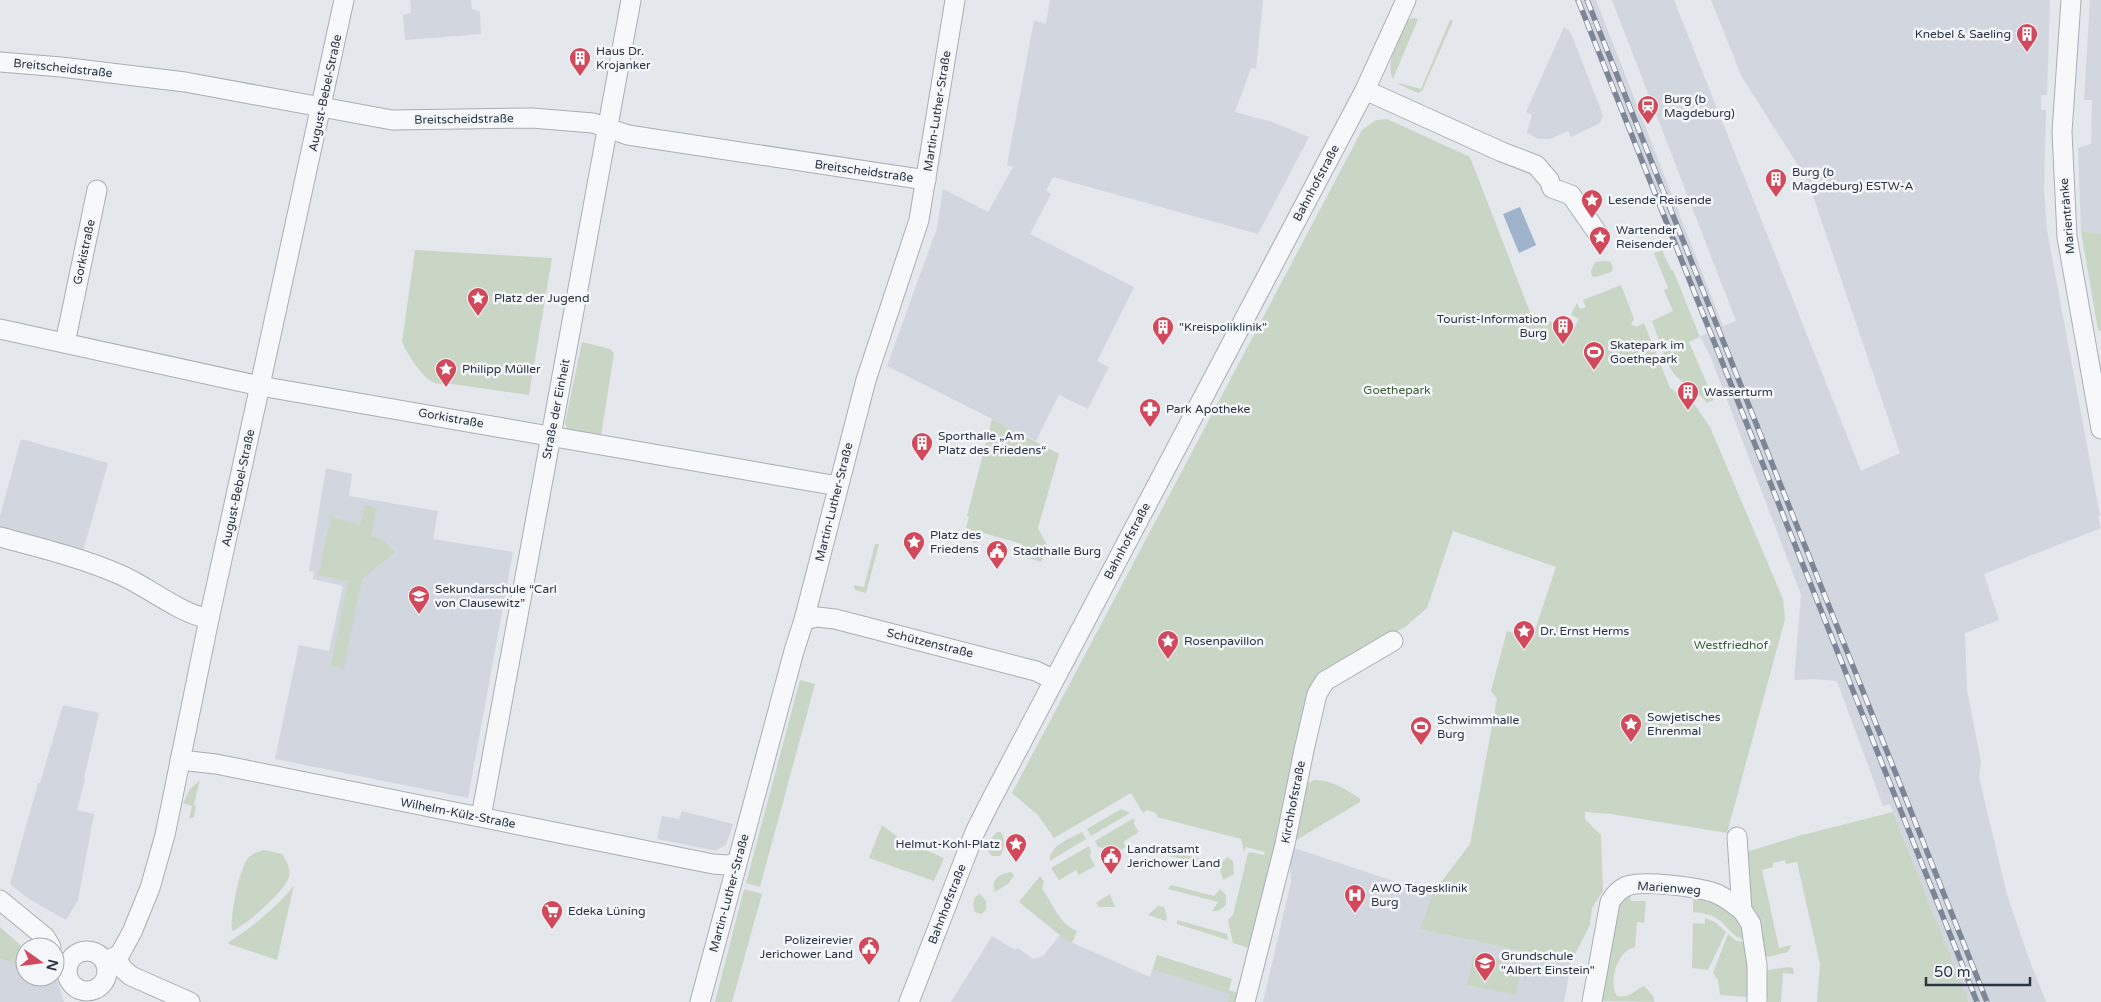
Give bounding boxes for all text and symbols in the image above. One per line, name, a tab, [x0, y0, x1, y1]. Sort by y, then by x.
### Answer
building icon: Knebel & Saeling	[2015, 22, 2039, 53]
place label: Knebel & Saeling	[1915, 27, 2011, 41]
street label: August-Bebel-Straße	[306, 33, 344, 153]
place label: Haus Dr. Krojanker	[596, 44, 651, 72]
building icon: Haus Dr. Krojanker	[568, 46, 592, 77]
street label: Martin-Luther-Straße	[921, 49, 953, 172]
street label: Breitscheidstraße	[13, 56, 113, 80]
place label: Burg (b Magdeburg)	[1664, 92, 1735, 120]
station icon: Burg (b Magdeburg)	[1636, 94, 1660, 125]
street label: Breitscheidstraße	[414, 111, 514, 127]
street label: Bahnhofstraße	[1290, 142, 1342, 224]
street label: Breitscheidstraße	[814, 157, 914, 185]
place label: Burg (b Magdeburg) ESTW-A	[1792, 165, 1914, 193]
building icon: Burg (b Magdeburg) ESTW-A	[1764, 167, 1788, 198]
street label: Marientränke	[2057, 177, 2077, 255]
place icon: Lesende Reisende	[1580, 188, 1604, 219]
place label: Lesende Reisende	[1608, 193, 1712, 207]
street label: Gorkistraße	[70, 218, 98, 286]
place label: Wartender Reisender	[1616, 223, 1677, 251]
place icon: Wartender Reisender	[1588, 225, 1612, 256]
place icon: Platz der Jugend	[466, 286, 490, 317]
place label: Platz der Jugend	[494, 291, 590, 305]
place label: Tourist-Information Burg	[1437, 312, 1547, 340]
building icon: Tourist-Information Burg	[1551, 314, 1575, 345]
building icon: "Kreispoliklinik"	[1151, 315, 1175, 346]
place label: "Kreispoliklinik"	[1179, 320, 1267, 334]
place label: Skatepark im Goethepark	[1610, 338, 1684, 366]
sports icon: Skatepark im Goethepark	[1582, 340, 1606, 371]
place icon: Philipp Müller	[434, 357, 458, 388]
street label: Straße der Einheit	[539, 357, 573, 460]
place label: Philipp Müller	[462, 362, 541, 376]
building icon: Wasserturm	[1676, 380, 1700, 411]
park label: Goethepark	[1363, 383, 1431, 397]
place label: Wasserturm	[1704, 385, 1773, 399]
pharmacy icon: Park Apotheke	[1138, 397, 1162, 428]
place label: Park Apotheke	[1166, 402, 1251, 416]
street label: Gorkistraße	[417, 405, 485, 431]
street label: August-Bebel-Straße	[219, 428, 257, 548]
place label: Sporthalle „Am Platz des Friedens“	[938, 429, 1047, 457]
building icon: Sporthalle „Am Platz des Friedens“	[910, 431, 934, 462]
street label: Martin-Luther-Straße	[812, 441, 856, 563]
street label: Bahnhofstraße	[1101, 500, 1153, 582]
place label: Platz des Friedens	[930, 528, 982, 556]
place icon: Platz des Friedens	[902, 530, 926, 561]
public building icon: Stadthalle Burg	[985, 539, 1009, 570]
place label: Stadthalle Burg	[1013, 544, 1101, 558]
place label: Sekundarschule “Carl von Clausewitz”	[435, 582, 557, 610]
school or university icon: Sekundarschule “Carl von Clausewitz”	[407, 584, 431, 615]
place icon: Dr. Ernst Herms	[1512, 619, 1536, 650]
place label: Dr. Ernst Herms	[1540, 624, 1630, 638]
street label: Schützenstraße	[885, 625, 975, 661]
place icon: Rosenpavillon	[1156, 629, 1180, 660]
place label: Rosenpavillon	[1184, 634, 1264, 648]
park label: Westfriedhof	[1694, 638, 1769, 652]
place label: Sowjetisches Ehrenmal	[1647, 710, 1721, 738]
place icon: Sowjetisches Ehrenmal	[1619, 712, 1643, 743]
place label: Schwimmhalle Burg	[1437, 713, 1520, 741]
sports icon: Schwimmhalle Burg	[1409, 715, 1433, 746]
street label: Kirchhofstraße	[1278, 759, 1308, 845]
street label: Wilhelm-Külz-Straße	[399, 795, 517, 831]
street label: Martin-Luther-Straße	[706, 832, 752, 954]
place icon: Helmut-Kohl-Platz	[1004, 832, 1028, 863]
place label: Helmut-Kohl-Platz	[896, 837, 1000, 851]
place label: Landratsamt Jerichower Land	[1127, 842, 1220, 870]
public building icon: Landratsamt Jerichower Land	[1099, 844, 1123, 875]
street label: Bahnhofstraße	[925, 862, 969, 946]
street label: Marienweg	[1637, 879, 1701, 897]
place label: AWO Tagesklinik Burg	[1371, 881, 1468, 909]
hospital icon: AWO Tagesklinik Burg	[1343, 883, 1367, 914]
supermarket icon: Edeka Lüning	[540, 899, 564, 930]
place label: Edeka Lüning	[568, 904, 646, 918]
place label: Polizeirevier Jerichower Land	[760, 933, 853, 961]
public building icon: Polizeirevier Jerichower Land	[857, 935, 881, 966]
north arrow	[15, 937, 65, 987]
place label: Grundschule "Albert Einstein"	[1501, 949, 1595, 977]
school or university icon: Grundschule "Albert Einstein"	[1473, 951, 1497, 982]
scale bar	[1926, 954, 2030, 986]
text: N	[43, 958, 62, 973]
text: 50 m	[1934, 963, 1971, 981]

